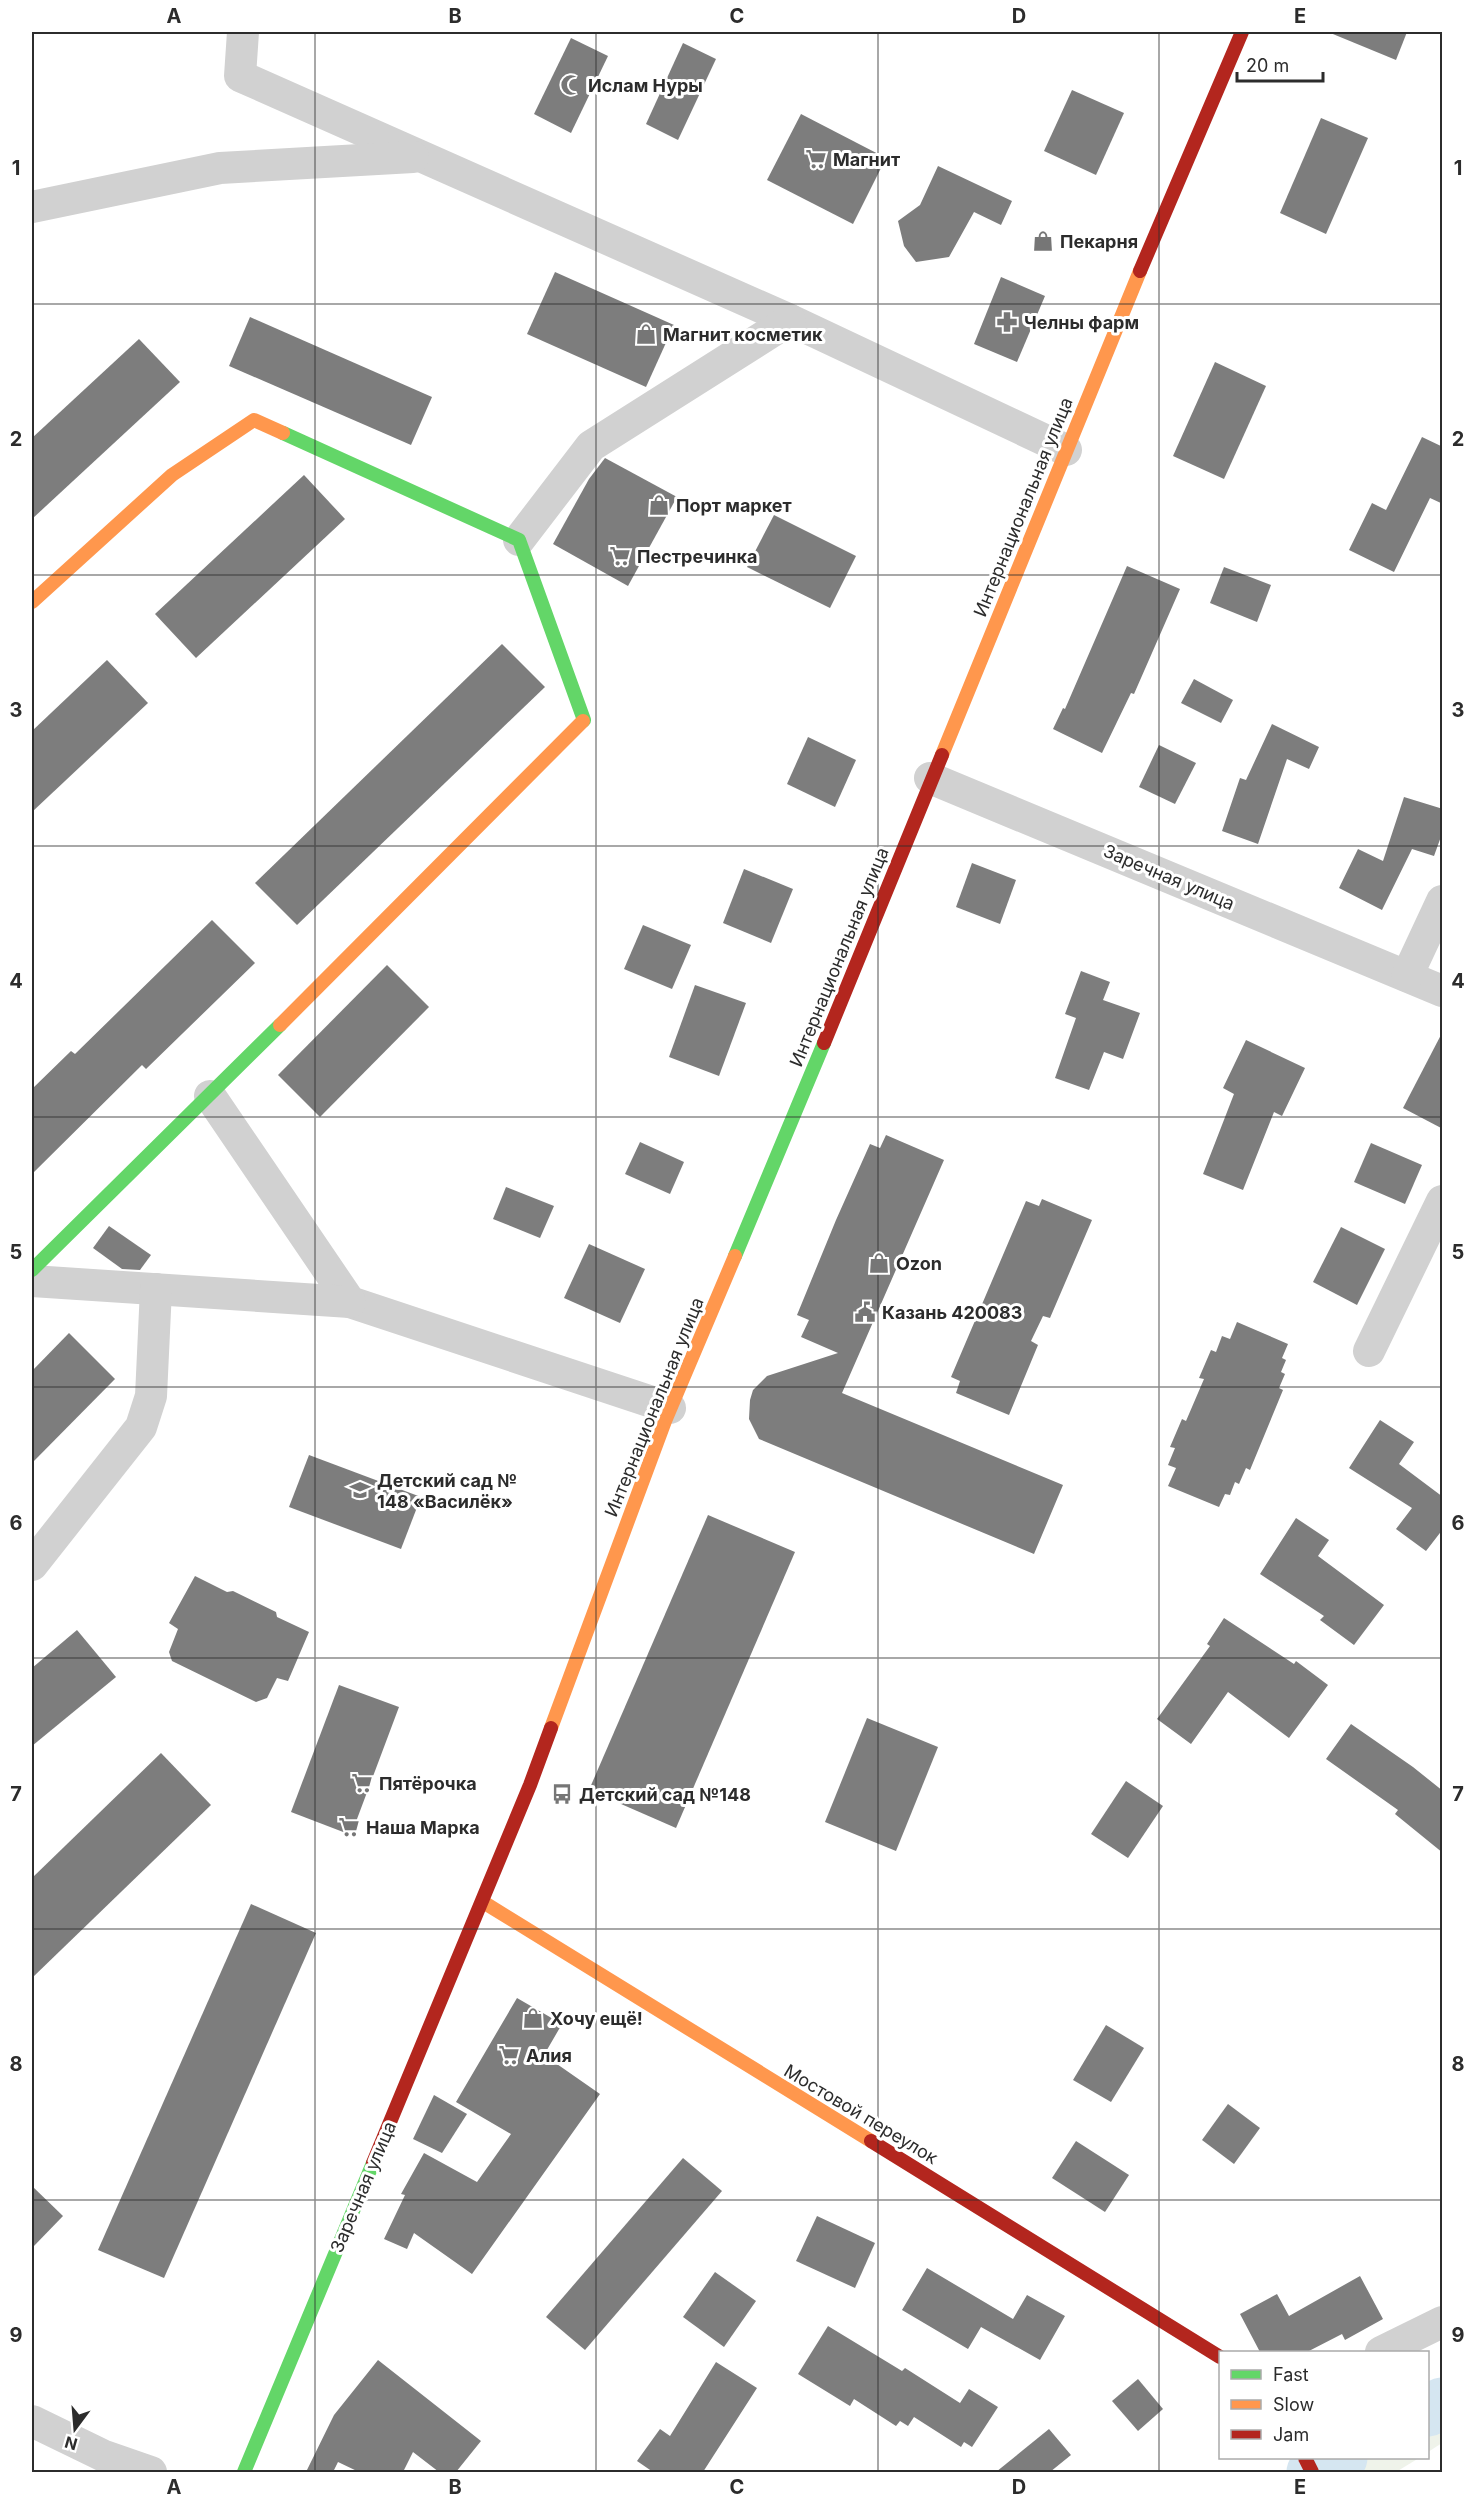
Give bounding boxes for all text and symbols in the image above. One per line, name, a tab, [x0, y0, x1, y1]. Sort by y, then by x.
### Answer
text: A	[167, 4, 182, 28]
text: B	[448, 4, 462, 28]
text: C	[730, 4, 744, 28]
text: D	[1012, 4, 1026, 28]
text: E	[1294, 4, 1306, 28]
scale bar	[1237, 45, 1322, 83]
text: 20 m	[1246, 55, 1289, 76]
mosque icon: Ислам Нуры	[559, 73, 583, 97]
place label: Ислам Нуры	[588, 75, 703, 96]
supermarket icon: Магнит	[804, 147, 828, 171]
place label: Магнит	[833, 149, 900, 170]
text: 1	[12, 156, 20, 180]
text: 1	[1454, 156, 1462, 180]
shop icon: Пекарня	[1031, 229, 1055, 253]
place label: Пекарня	[1060, 231, 1138, 252]
pharmacy icon: Челны фарм	[995, 310, 1019, 334]
place label: Челны фарм	[1024, 312, 1139, 333]
shop icon: Магнит косметик	[634, 322, 658, 346]
place label: Магнит косметик	[663, 324, 823, 345]
street label: Интернациональная улица	[969, 394, 1077, 620]
text: 2	[10, 427, 22, 451]
text: 2	[1452, 427, 1464, 451]
shop icon: Порт маркет	[647, 493, 671, 517]
place label: Порт маркет	[676, 495, 792, 516]
supermarket icon: Пестречинка	[608, 544, 632, 568]
place label: Пестречинка	[637, 546, 758, 567]
text: 3	[10, 698, 22, 722]
text: 3	[1452, 698, 1464, 722]
street label: Заречная улица	[1100, 840, 1238, 914]
street label: Интернациональная улица	[785, 844, 893, 1070]
text: 4	[9, 969, 23, 993]
text: 4	[1451, 969, 1465, 993]
text: 5	[10, 1240, 22, 1264]
text: 5	[1452, 1240, 1464, 1264]
shop icon: Ozon	[867, 1251, 891, 1275]
place label: Ozon	[896, 1253, 942, 1274]
street label: Интернациональная улица	[600, 1294, 708, 1520]
public building icon: Казань 420083	[853, 1300, 877, 1324]
place label: Казань 420083	[882, 1302, 1022, 1323]
place label: Детский сад № 148 «Василёк»	[377, 1470, 517, 1512]
school or university icon: Детский сад № 148 «Василёк»	[348, 1478, 372, 1502]
text: 6	[10, 1511, 23, 1535]
text: 6	[1452, 1511, 1465, 1535]
supermarket icon: Пятёрочка	[350, 1771, 374, 1795]
place label: Пятёрочка	[379, 1773, 477, 1794]
text: 7	[10, 1782, 22, 1806]
bus stop icon: Детский сад №148	[550, 1782, 574, 1806]
text: 7	[1452, 1782, 1464, 1806]
place label: Детский сад №148	[579, 1784, 751, 1805]
supermarket icon: Наша Марка	[337, 1815, 361, 1839]
place label: Наша Марка	[366, 1817, 480, 1838]
shop icon: Хочу ещё!	[521, 2006, 545, 2030]
place label: Хочу ещё!	[550, 2008, 643, 2029]
supermarket icon: Алия	[497, 2043, 521, 2067]
place label: Алия	[526, 2045, 572, 2066]
text: 8	[9, 2052, 23, 2076]
text: 8	[1451, 2052, 1465, 2076]
street label: Мостовой переулок	[780, 2060, 942, 2168]
street label: Заречная улица	[326, 2118, 400, 2256]
text: 9	[10, 2323, 23, 2347]
text: 9	[1452, 2323, 1465, 2347]
legend	[1219, 2351, 1429, 2459]
text: Fast	[1273, 2364, 1309, 2385]
text: Slow	[1273, 2394, 1314, 2415]
north arrow	[45, 2399, 105, 2459]
text: Jam	[1273, 2424, 1309, 2445]
text: N	[62, 2432, 79, 2455]
text: A	[167, 2475, 182, 2499]
text: B	[448, 2475, 462, 2499]
text: C	[730, 2475, 744, 2499]
text: D	[1012, 2475, 1026, 2499]
text: E	[1294, 2475, 1306, 2499]

